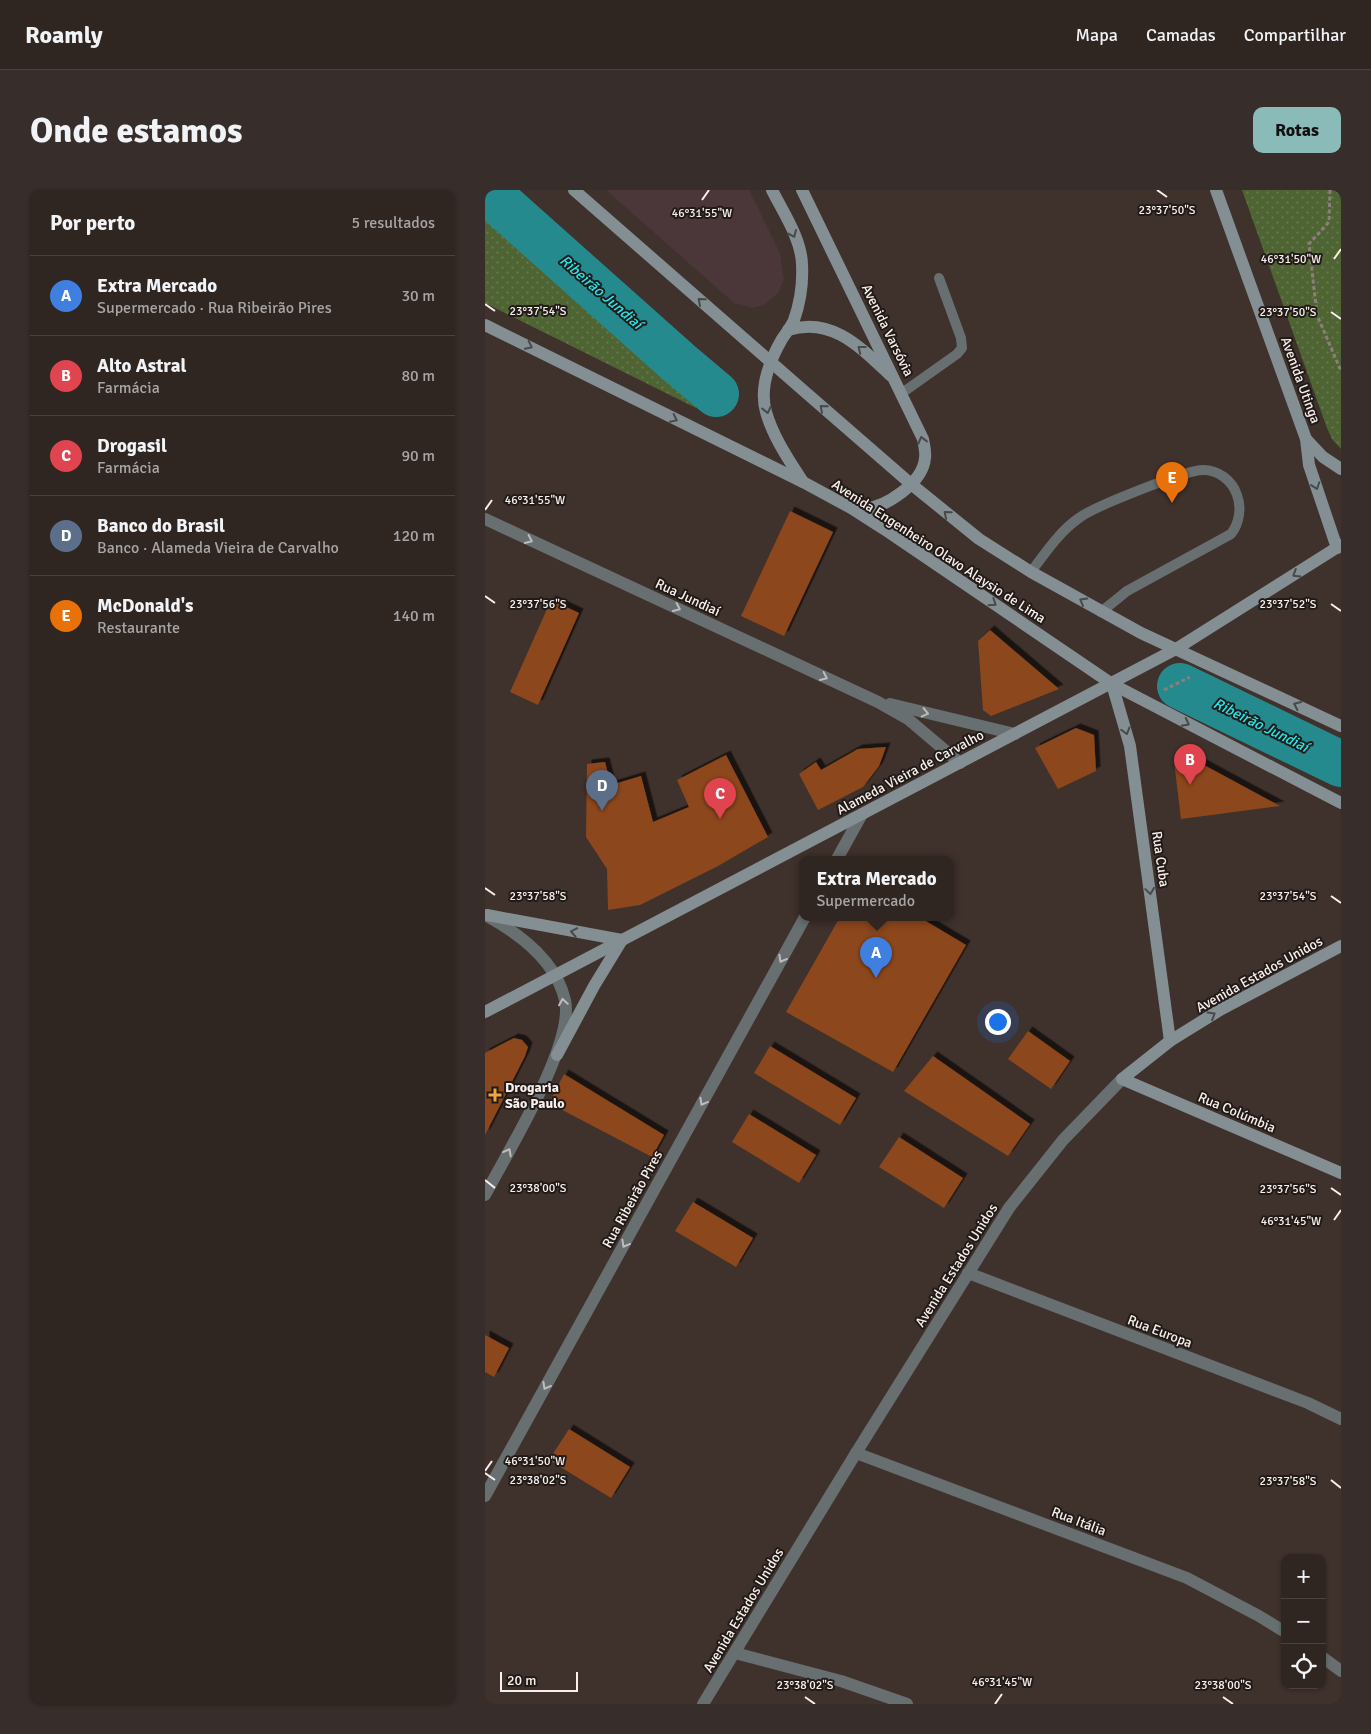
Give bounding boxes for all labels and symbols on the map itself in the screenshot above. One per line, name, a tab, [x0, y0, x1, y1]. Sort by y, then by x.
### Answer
text: 23°37'50"S	[1138, 203, 1196, 218]
text: 46°31'55"W	[672, 206, 732, 221]
one-way arrow	[787, 229, 798, 238]
water label: Ribeirão Jundiaí	[556, 251, 648, 335]
text: 46°31'50"W	[1261, 252, 1321, 267]
street label: Avenida Varsóvia	[858, 281, 917, 379]
one-way arrow	[698, 298, 707, 307]
text: 23°37'54"S	[509, 304, 567, 319]
text: 23°37'50"S	[1259, 305, 1317, 320]
street label: Avenida Utinga	[1277, 335, 1324, 426]
one-way arrow	[523, 340, 532, 350]
one-way arrow	[858, 347, 867, 355]
one-way arrow	[820, 405, 829, 414]
one-way arrow	[761, 406, 772, 415]
one-way arrow	[669, 413, 678, 423]
one-way arrow	[917, 435, 928, 444]
pin: E	[1156, 462, 1188, 503]
street label: Avenida Engenheiro Olavo Alaysio de Lima	[829, 476, 1049, 627]
one-way arrow	[1311, 482, 1321, 490]
text: 46°31'55"W	[505, 493, 565, 508]
one-way arrow	[944, 511, 953, 519]
one-way arrow	[524, 534, 533, 544]
one-way arrow	[1292, 567, 1301, 577]
street label: Rua Jundiaí	[653, 575, 723, 620]
text: 23°37'56"S	[509, 597, 567, 612]
one-way arrow	[988, 597, 997, 606]
text: 23°37'52"S	[1259, 597, 1317, 612]
one-way arrow	[1080, 598, 1089, 608]
one-way arrow	[672, 602, 681, 613]
one-way arrow	[819, 670, 828, 681]
water label: Ribeirão Jundiaí	[1211, 694, 1314, 757]
one-way arrow	[1293, 701, 1302, 712]
one-way arrow	[921, 707, 930, 718]
one-way arrow	[1180, 717, 1189, 727]
street label: Alameda Vieira de Carvalho	[834, 726, 987, 819]
one-way arrow	[1120, 726, 1130, 734]
pin: B	[1174, 744, 1206, 785]
pin: D	[586, 770, 618, 811]
pin: C	[704, 778, 736, 819]
street label: Rua Cuba	[1148, 830, 1173, 888]
one-way arrow	[1144, 887, 1155, 895]
text: 23°37'58"S	[509, 889, 567, 904]
text: 23°37'54"S	[1259, 889, 1317, 904]
one-way arrow	[570, 927, 578, 937]
street label: Avenida Estados Unidos	[1193, 933, 1325, 1016]
pin: A	[860, 937, 892, 978]
one-way arrow	[778, 954, 788, 963]
one-way arrow	[559, 997, 569, 1006]
your location	[985, 1009, 1011, 1035]
one-way arrow	[1206, 1012, 1215, 1022]
place label: Drogaria São Paulo	[505, 1079, 565, 1112]
street label: Rua Colúmbia	[1195, 1088, 1278, 1136]
marker: Drogaria São Paulo	[489, 1089, 501, 1101]
one-way arrow	[699, 1096, 709, 1105]
one-way arrow	[502, 1148, 512, 1157]
street label: Rua Ribeirão Pires	[599, 1148, 666, 1251]
text: 23°38'00"S	[509, 1181, 567, 1196]
text: 23°37'56"S	[1259, 1182, 1317, 1197]
street label: Avenida Estados Unidos	[912, 1201, 1001, 1330]
text: 46°31'45"W	[1261, 1214, 1321, 1229]
one-way arrow	[621, 1239, 631, 1248]
street label: Rua Europa	[1125, 1311, 1195, 1352]
one-way arrow	[542, 1381, 552, 1390]
text: 46°31'50"W	[505, 1454, 565, 1469]
text: 23°38'02"S	[509, 1473, 567, 1488]
text: 23°37'58"S	[1259, 1474, 1317, 1489]
street label: Rua Itália	[1049, 1503, 1108, 1540]
street label: Avenida Estados Unidos	[700, 1545, 787, 1676]
scale bar	[500, 1669, 577, 1692]
text: 46°31'45"W	[972, 1675, 1032, 1690]
text: 23°38'02"S	[776, 1678, 834, 1693]
text: 23°38'00"S	[1194, 1678, 1252, 1693]

